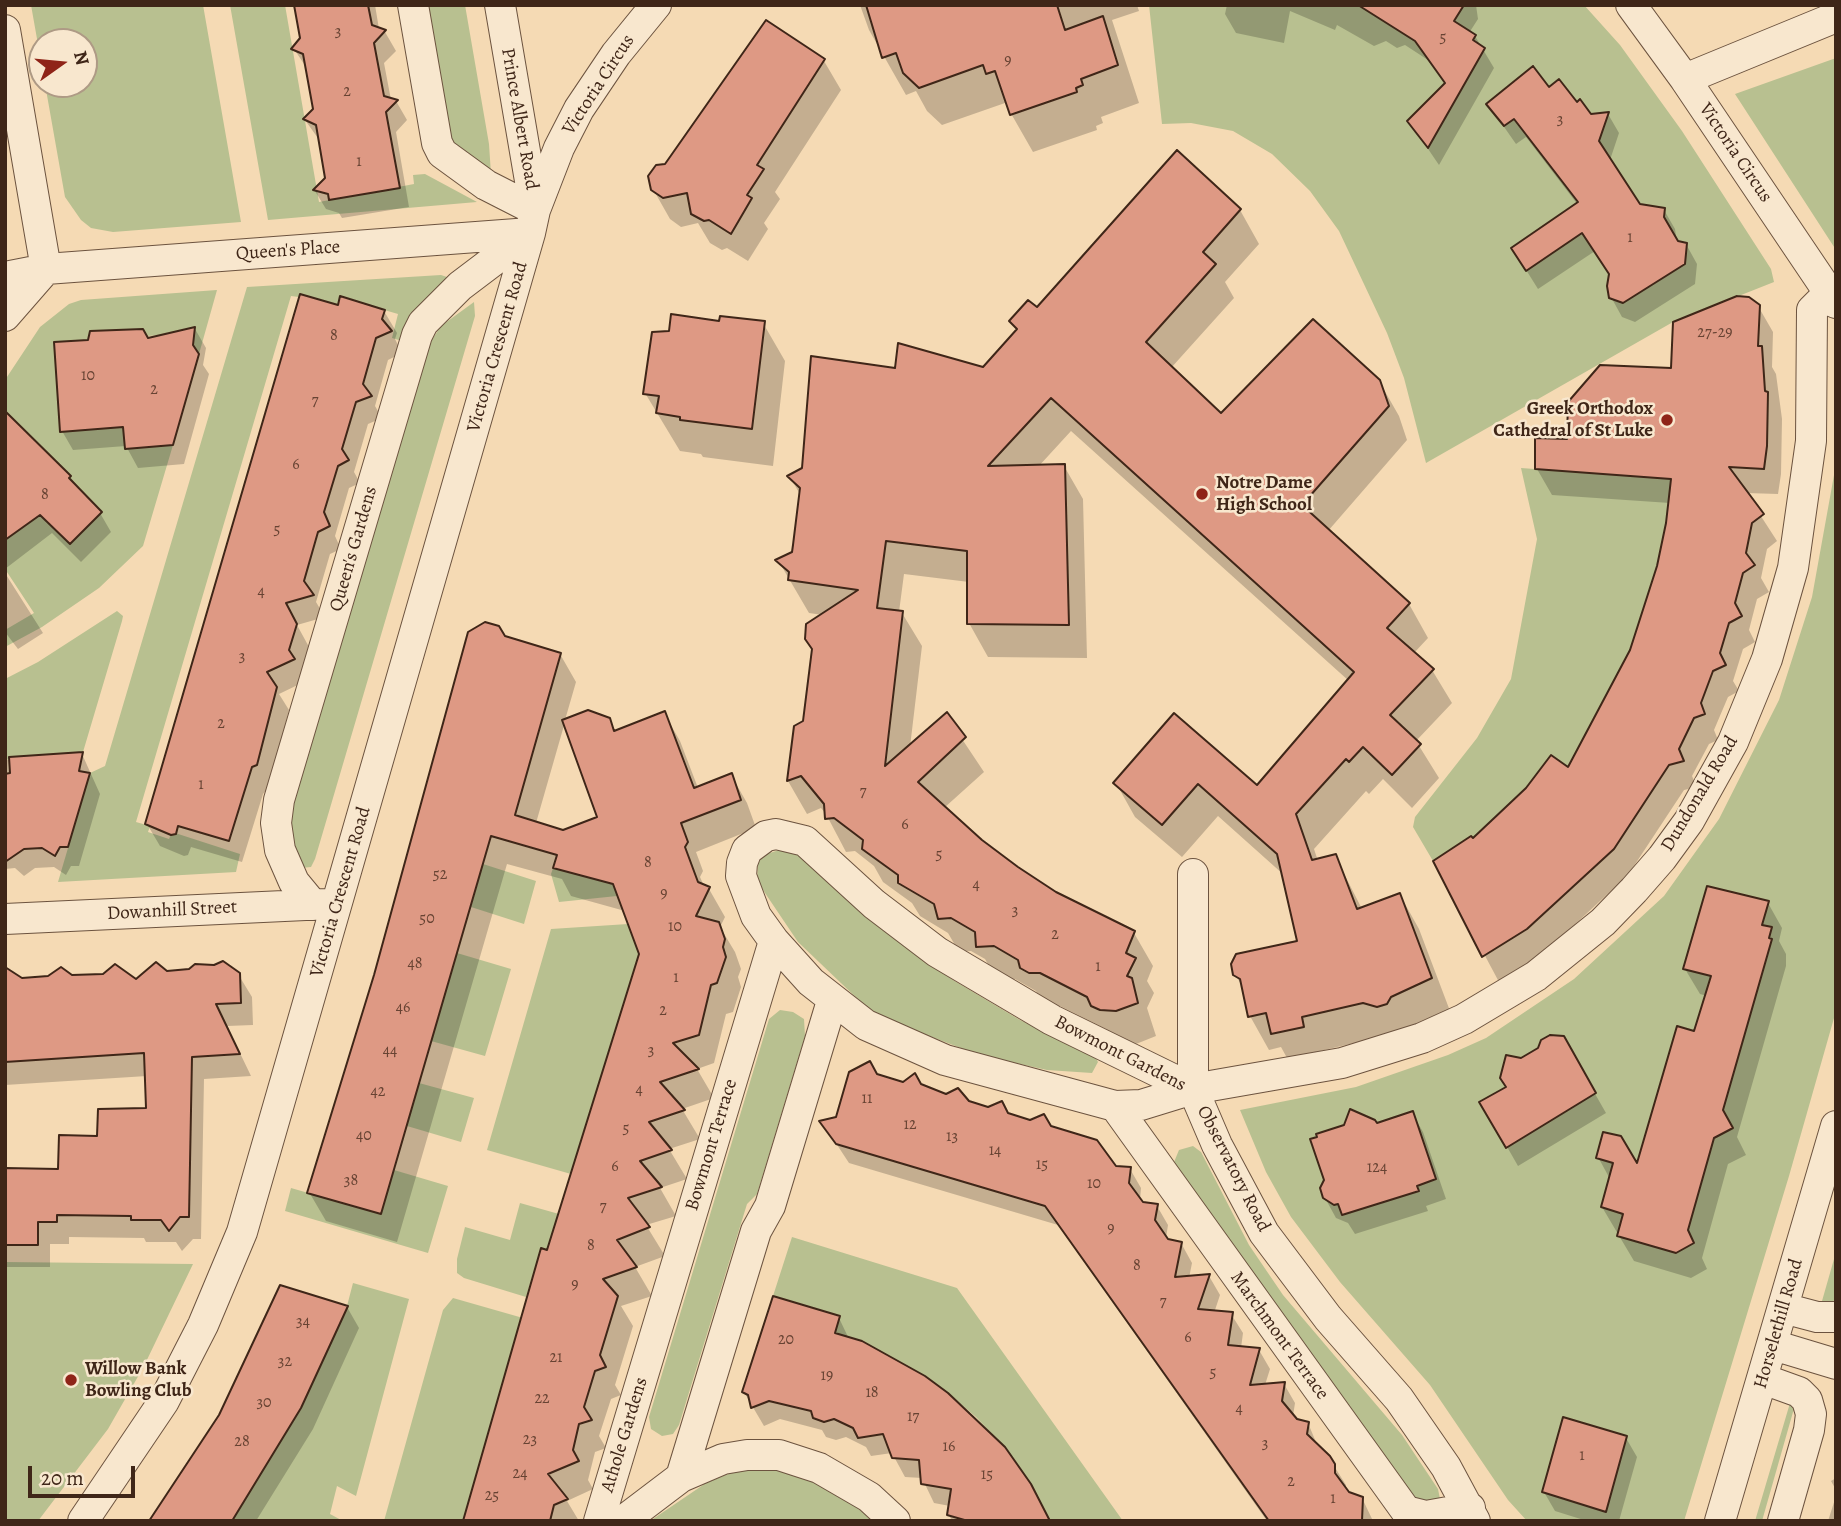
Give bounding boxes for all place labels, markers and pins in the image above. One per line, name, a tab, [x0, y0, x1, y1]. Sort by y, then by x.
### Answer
place label: Greek Orthodox Cathedral of St Luke	[1493, 398, 1653, 442]
marker: Greek Orthodox Cathedral of St Luke	[1659, 412, 1675, 428]
place label: Notre Dame High School	[1216, 472, 1312, 516]
marker: Notre Dame High School	[1194, 486, 1210, 502]
place label: Willow Bank Bowling Club	[85, 1358, 191, 1402]
marker: Willow Bank Bowling Club	[63, 1372, 79, 1388]

